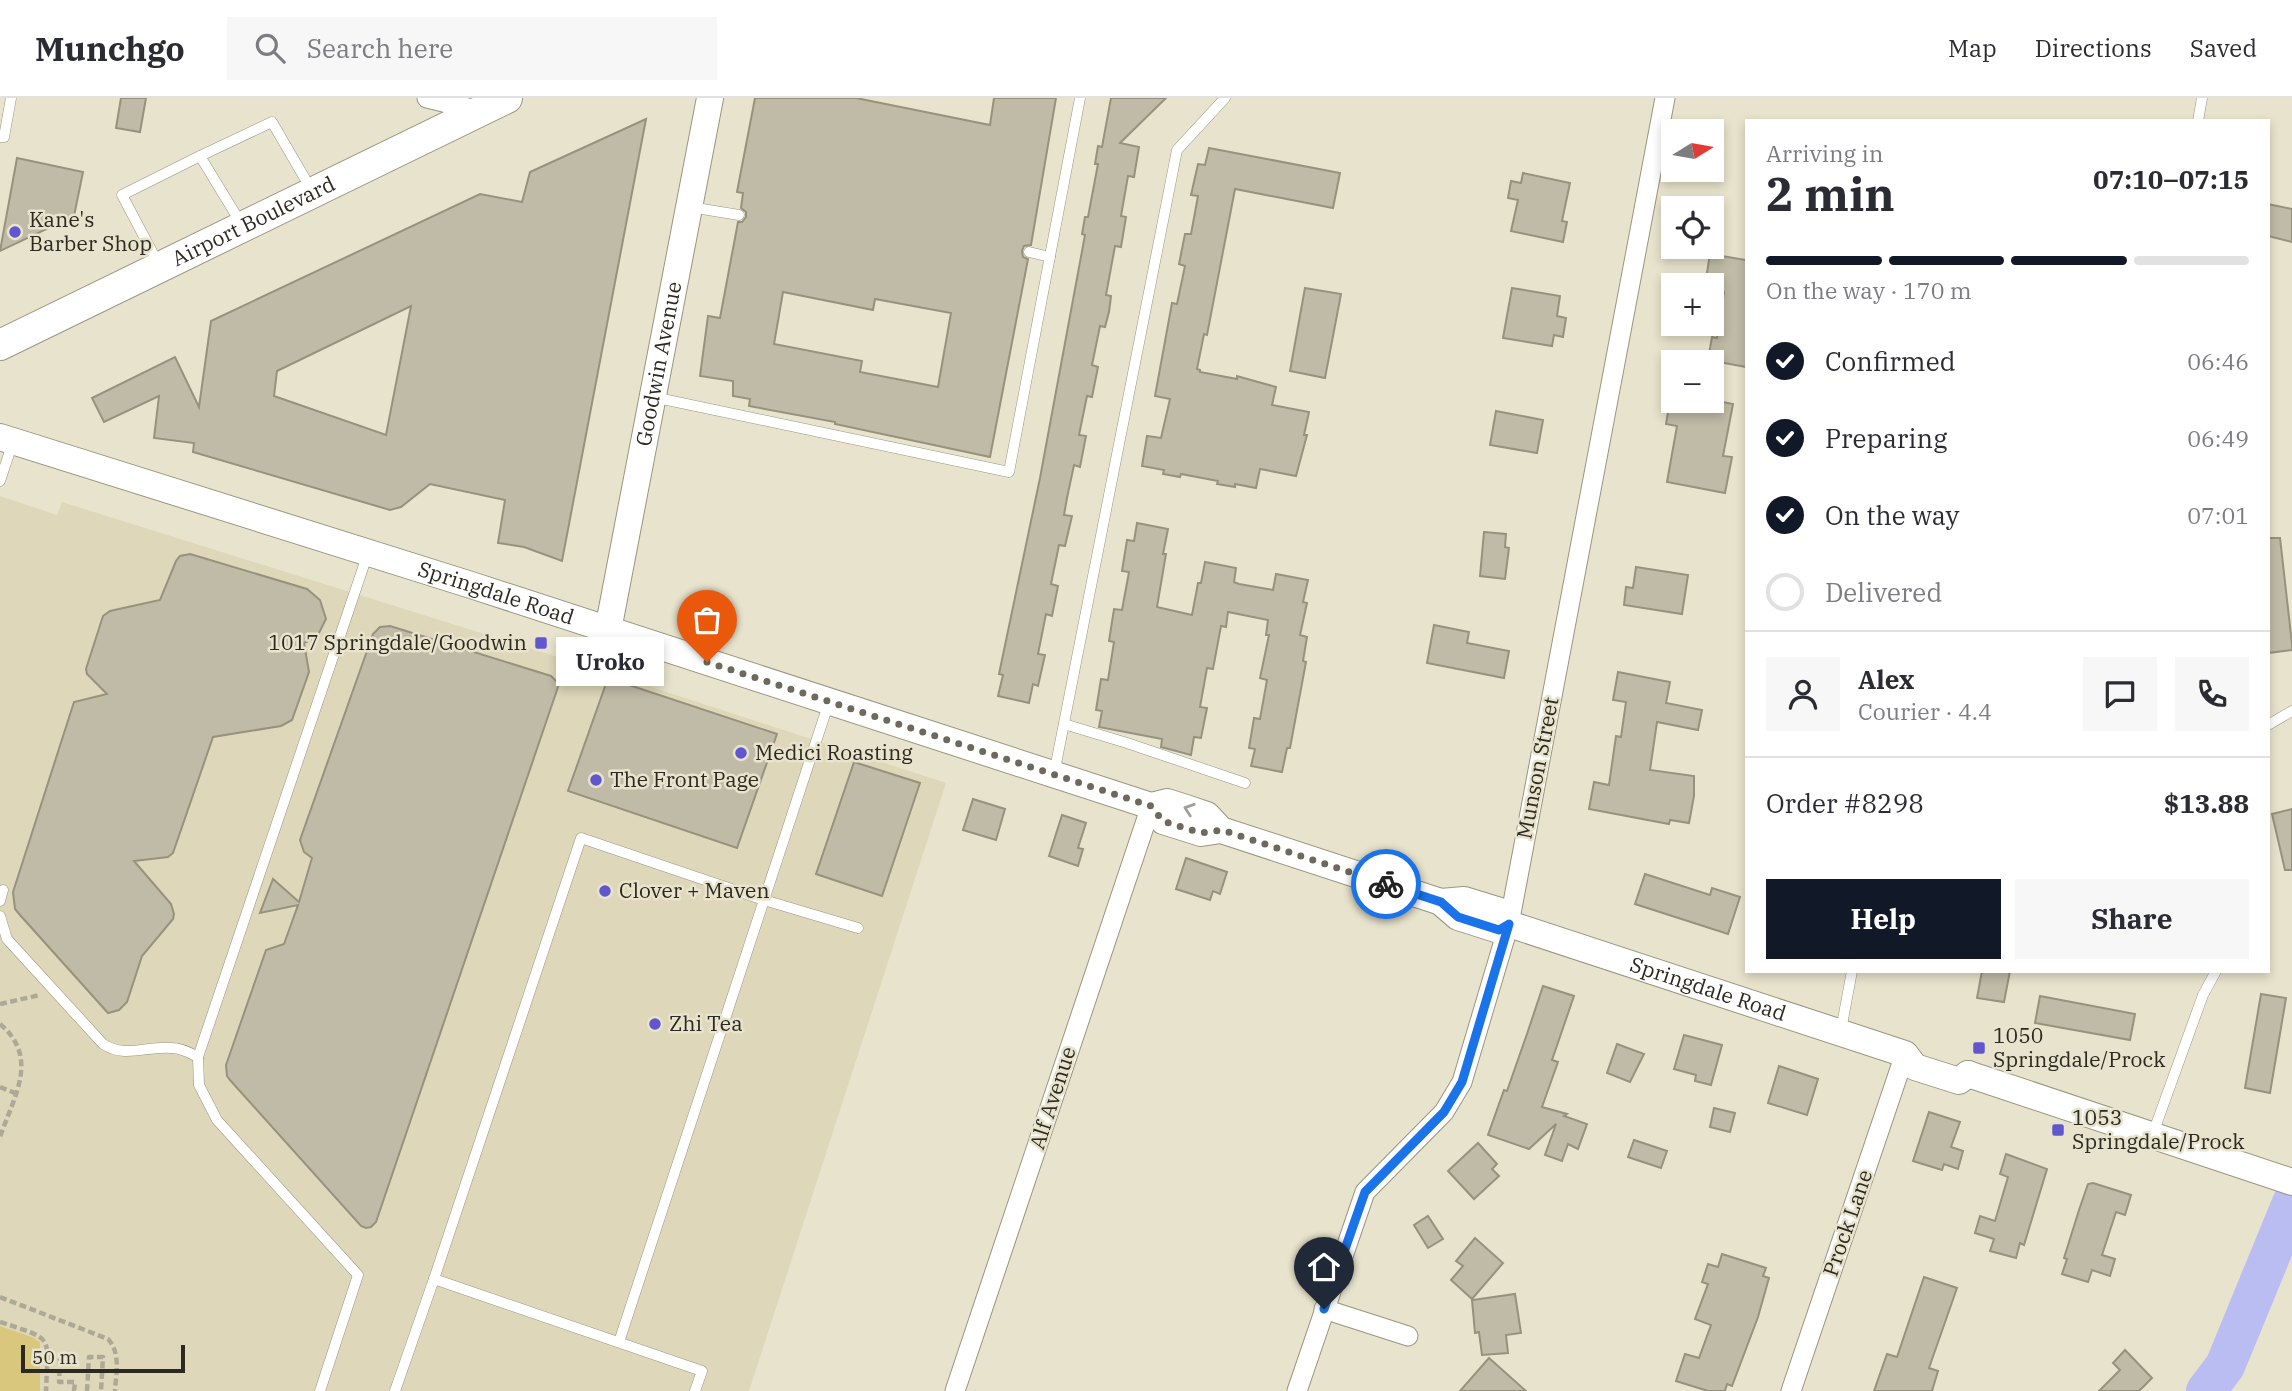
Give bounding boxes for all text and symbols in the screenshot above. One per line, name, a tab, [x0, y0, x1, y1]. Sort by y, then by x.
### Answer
search box	[227, 17, 717, 80]
text: Munchgo	[35, 27, 185, 70]
icon: search	[251, 29, 289, 67]
text: Search here	[307, 31, 453, 65]
text: Map	[1948, 32, 1997, 64]
text: Directions	[2035, 32, 2152, 64]
text: Saved	[2190, 32, 2257, 64]
north arrow	[1661, 119, 1724, 182]
map controls	[1661, 119, 1724, 413]
text: Arriving in	[1766, 138, 1883, 168]
text: 07:10–07:15	[2093, 162, 2249, 196]
text: 2 min	[1766, 164, 1895, 224]
street label: Airport Boulevard	[167, 169, 339, 272]
button: locate	[1661, 196, 1724, 259]
place label: Kane's Barber Shop	[29, 205, 152, 257]
marker: Kane's Barber Shop	[7, 224, 23, 240]
button: +	[1661, 273, 1724, 336]
text: On the way · 170 m	[1766, 275, 1972, 305]
street label: Goodwin Avenue	[629, 279, 688, 448]
icon: check	[1766, 342, 1804, 380]
text: Confirmed	[1825, 344, 1956, 378]
text: 06:46	[2187, 346, 2249, 376]
button: −	[1661, 350, 1724, 413]
icon: check	[1766, 419, 1804, 457]
text: Preparing	[1825, 421, 1947, 455]
text: 06:49	[2187, 423, 2249, 453]
icon: check	[1766, 496, 1804, 534]
text: On the way	[1825, 498, 1959, 532]
text: 07:01	[2187, 500, 2249, 530]
street label: Springdale Road	[415, 554, 578, 631]
text: Delivered	[1825, 575, 1942, 609]
pin	[677, 590, 737, 662]
icon: bag	[688, 601, 726, 639]
place label: 1017 Springdale/Goodwin	[268, 628, 527, 656]
marker: 1017 Springdale/Goodwin	[533, 635, 549, 651]
callout: Uroko	[556, 638, 665, 686]
text: Uroko	[575, 646, 645, 676]
button: person	[1766, 657, 1840, 731]
button: chat	[2083, 657, 2157, 731]
button: phone	[2175, 657, 2249, 731]
text: Alex	[1858, 662, 1914, 696]
street label: Munson Street	[1510, 694, 1565, 841]
text: Courier · 4.4	[1858, 696, 1992, 726]
place label: Medici Roasting	[755, 738, 913, 766]
marker: Medici Roasting	[733, 745, 749, 761]
place label: The Front Page	[610, 765, 759, 793]
marker: The Front Page	[588, 772, 604, 788]
text: Order #8298	[1766, 786, 1924, 820]
text: $13.88	[2164, 786, 2249, 820]
one-way arrow	[1183, 803, 1195, 817]
courier	[1351, 849, 1421, 919]
icon: bike	[1367, 865, 1405, 903]
place label: Clover + Maven	[619, 876, 770, 904]
button: Help	[1766, 879, 2001, 959]
button: Share	[2015, 879, 2249, 959]
marker: Clover + Maven	[597, 883, 613, 899]
street label: Springdale Road	[1627, 950, 1790, 1027]
place label: Zhi Tea	[669, 1009, 743, 1037]
marker: Zhi Tea	[647, 1016, 663, 1032]
place label: 1050 Springdale/Prock	[1993, 1021, 2166, 1073]
marker: 1050 Springdale/Prock	[1971, 1040, 1987, 1056]
street label: Alf Avenue	[1022, 1043, 1082, 1153]
place label: 1053 Springdale/Prock	[2072, 1103, 2245, 1155]
marker: 1053 Springdale/Prock	[2050, 1122, 2066, 1138]
street label: Prock Lane	[1816, 1166, 1878, 1280]
pin	[1294, 1237, 1354, 1309]
icon: home	[1305, 1248, 1343, 1286]
scale bar	[21, 1342, 186, 1374]
text: 50 m	[32, 1345, 77, 1369]

